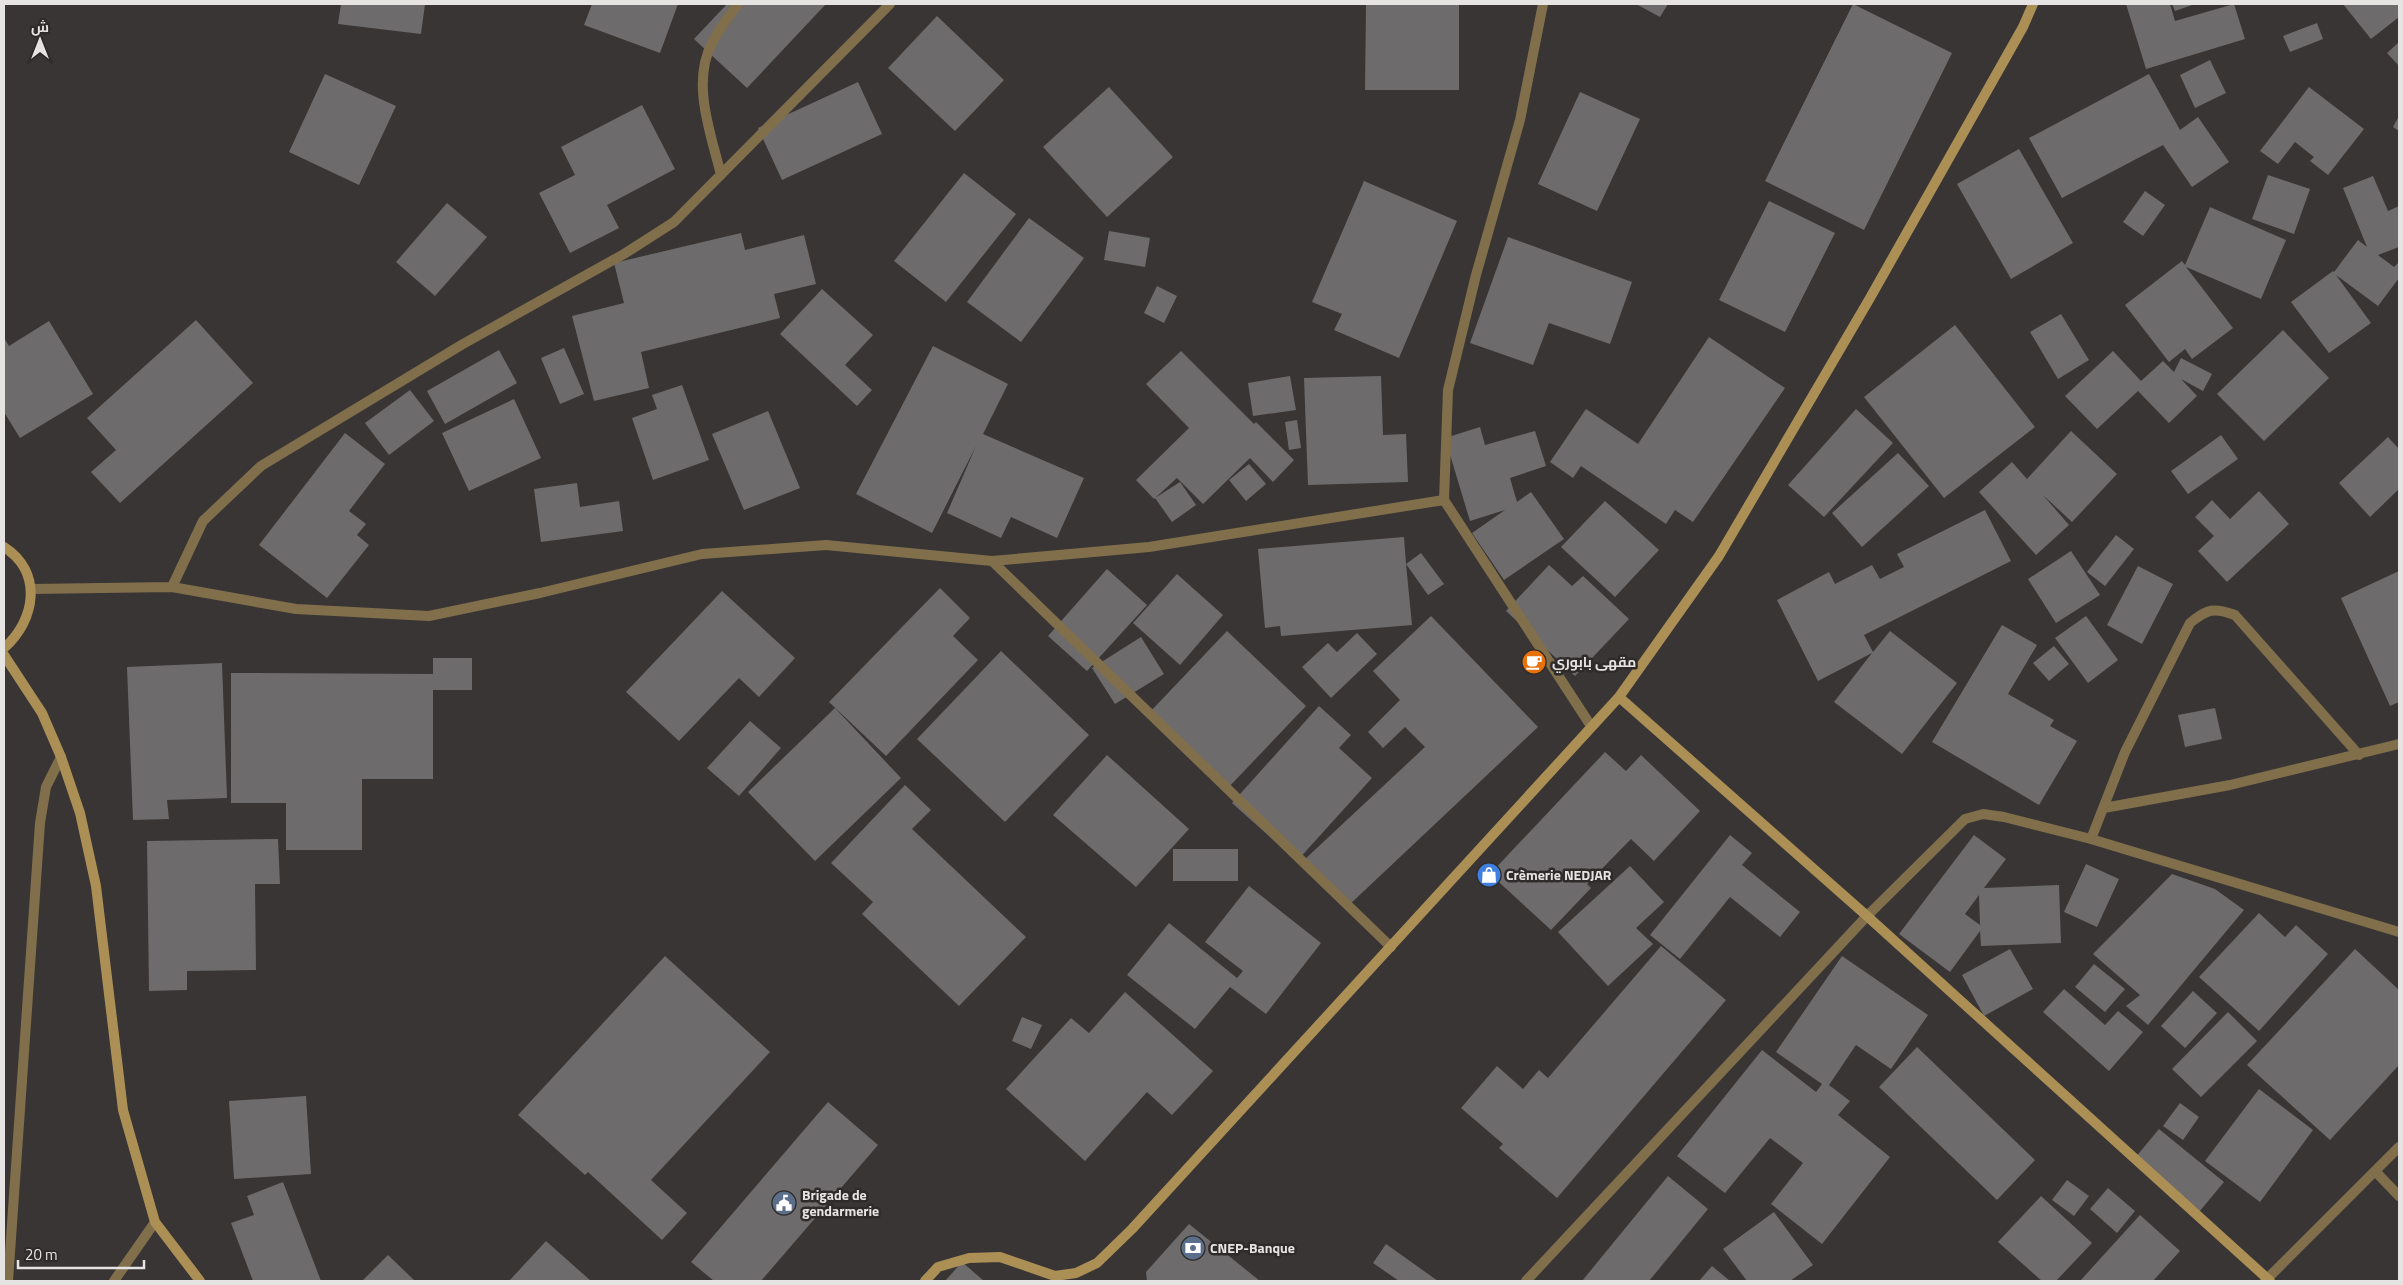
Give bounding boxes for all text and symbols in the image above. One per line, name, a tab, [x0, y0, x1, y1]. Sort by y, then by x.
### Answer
north arrow	[15, 15, 65, 65]
text: ش	[31, 16, 49, 37]
cafe icon: مقهى بابوري	[1521, 649, 1547, 675]
place label: مقهى بابوري	[1552, 651, 1636, 673]
shop icon: Crèmerie NEDJAR	[1476, 862, 1502, 888]
place label: Crèmerie NEDJAR	[1506, 864, 1612, 885]
place label: Brigade de gendarmerie	[802, 1184, 879, 1221]
public building icon: Brigade de gendarmerie	[771, 1190, 797, 1216]
bank icon: CNEP-Banque	[1180, 1235, 1206, 1261]
place label: CNEP-Banque	[1210, 1237, 1295, 1258]
scale bar	[18, 1238, 144, 1270]
text: 20 m	[25, 1243, 58, 1266]

